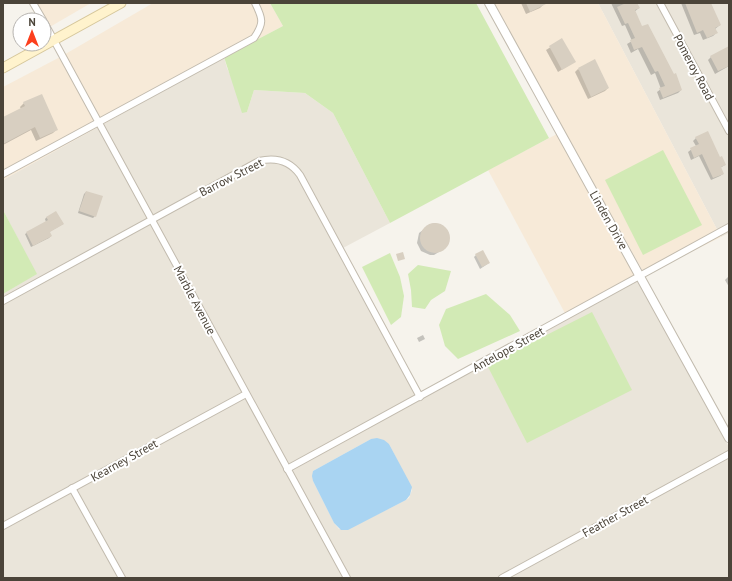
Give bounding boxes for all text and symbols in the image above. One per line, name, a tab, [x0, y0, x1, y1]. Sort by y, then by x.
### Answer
north arrow	[12, 12, 52, 52]
text: N	[28, 15, 36, 29]
street label: Pomeroy Road	[670, 31, 718, 103]
street label: Barrow Street	[196, 154, 266, 200]
street label: Linden Drive	[587, 188, 631, 252]
street label: Marble Avenue	[171, 263, 219, 337]
street label: Antelope Street	[469, 323, 547, 375]
street label: Kearney Street	[88, 435, 160, 485]
street label: Feather Street	[579, 492, 651, 540]

